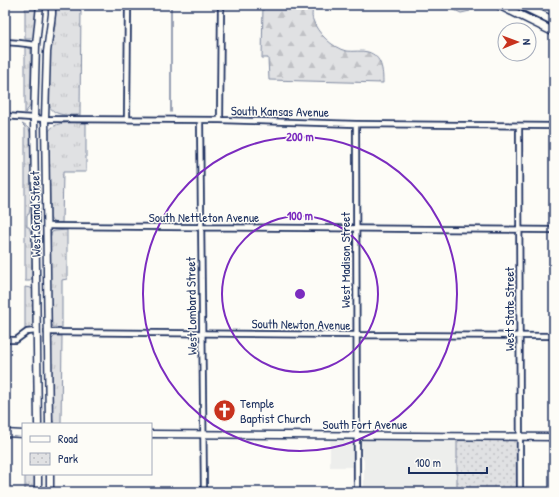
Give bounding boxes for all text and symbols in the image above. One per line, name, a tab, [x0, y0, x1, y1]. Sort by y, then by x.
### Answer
north arrow	[497, 22, 537, 62]
text: N	[520, 39, 534, 45]
street label: South Kansas Avenue	[231, 101, 329, 121]
text: 200 m	[286, 128, 314, 145]
street label: West Grand Street	[25, 170, 45, 257]
text: 100 m	[287, 207, 313, 224]
street label: South Nettleton Avenue	[149, 208, 259, 226]
street label: West Madison Street	[336, 212, 354, 308]
street label: West Lombard Street	[181, 256, 201, 355]
street label: West State Street	[500, 266, 518, 351]
centre of rings	[293, 287, 307, 301]
street label: South Newton Avenue	[251, 314, 351, 334]
place label: Temple Baptist Church	[240, 394, 311, 427]
church icon: Temple Baptist Church	[211, 397, 237, 423]
street label: South Fort Avenue	[323, 415, 407, 433]
legend	[22, 423, 152, 475]
text: Road	[58, 430, 78, 447]
scale bar	[409, 449, 487, 475]
text: Park	[58, 450, 78, 467]
text: 100 m	[415, 454, 441, 471]

